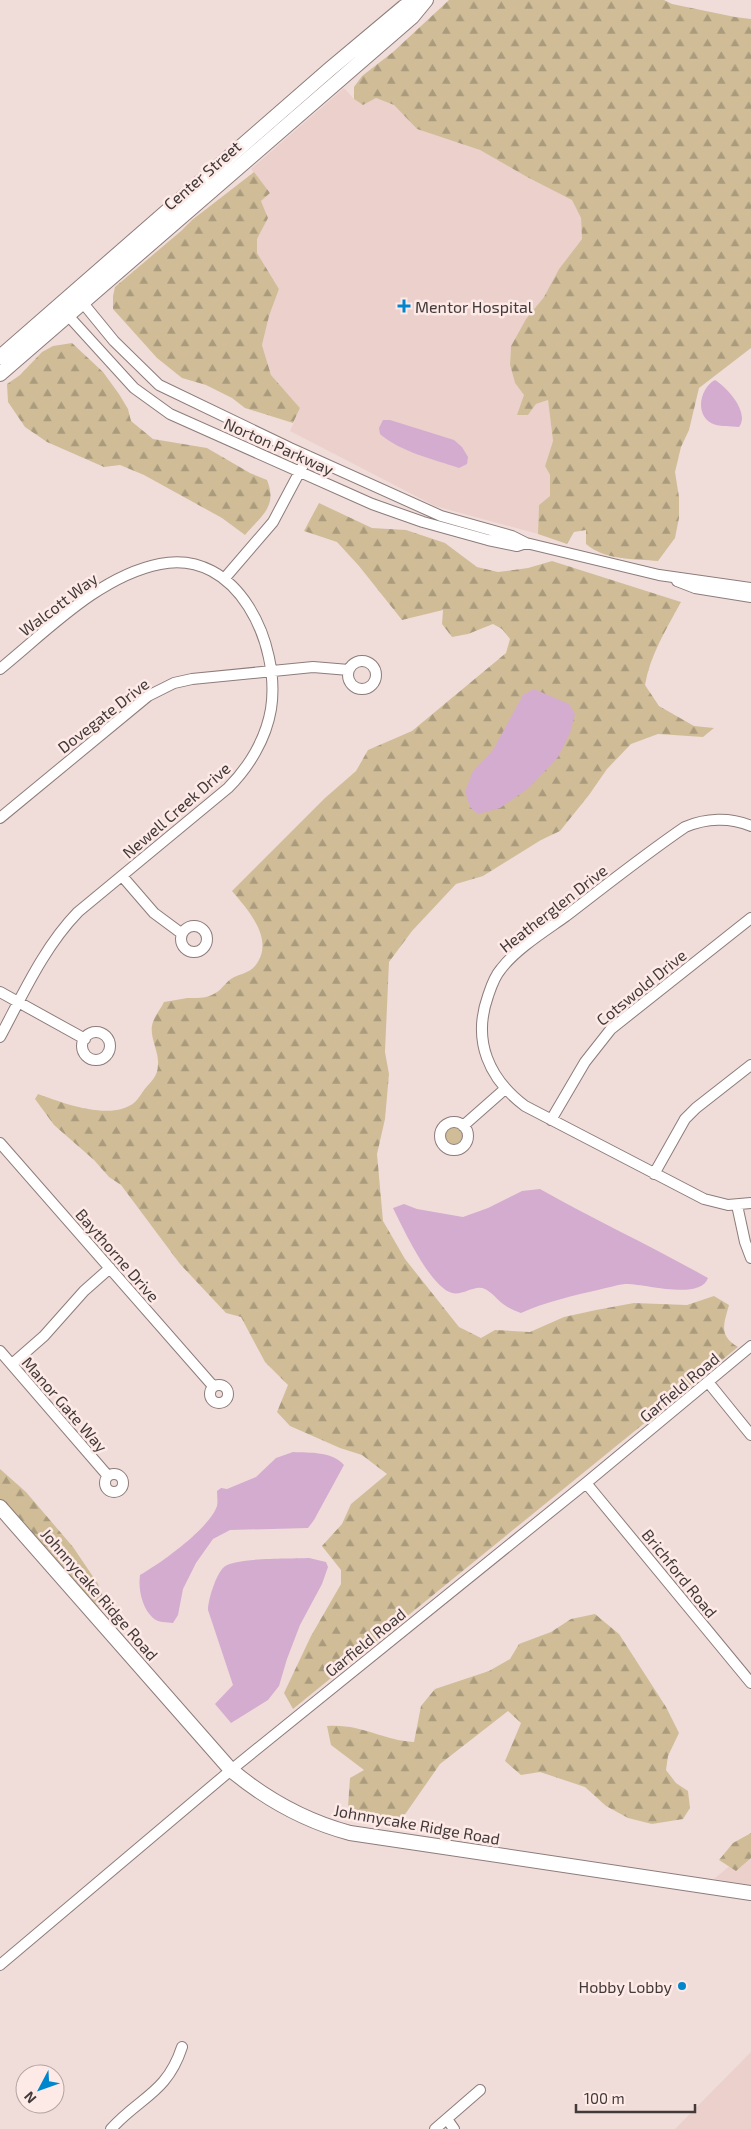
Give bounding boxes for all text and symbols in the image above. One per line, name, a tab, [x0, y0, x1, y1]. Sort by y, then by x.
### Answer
street label: Center Street	[160, 136, 244, 214]
place label: Mentor Hospital	[415, 297, 533, 316]
marker: Mentor Hospital	[397, 299, 411, 313]
street label: Norton Parkway	[221, 413, 337, 479]
street label: Walcott Way	[15, 568, 101, 640]
street label: Dovegate Drive	[54, 674, 152, 756]
street label: Newell Creek Drive	[118, 758, 234, 862]
street label: Heatherglen Drive	[495, 860, 611, 956]
street label: Cotswold Drive	[592, 945, 690, 1029]
street label: Baythorne Drive	[72, 1204, 164, 1306]
street label: Garfield Road	[635, 1348, 723, 1426]
street label: Manor Gate Way	[18, 1353, 112, 1456]
street label: Johnnycake Ridge Road	[38, 1524, 162, 1664]
street label: Brichford Road	[639, 1525, 721, 1621]
street label: Garfield Road	[321, 1604, 409, 1680]
street label: Johnnycake Ridge Road	[332, 1800, 502, 1848]
place label: Hobby Lobby	[578, 1977, 673, 1996]
marker: Hobby Lobby	[676, 1980, 688, 1992]
north arrow	[15, 2064, 65, 2114]
scale bar	[576, 2082, 695, 2114]
text: N	[20, 2088, 40, 2107]
text: 100 m	[584, 2089, 625, 2107]

